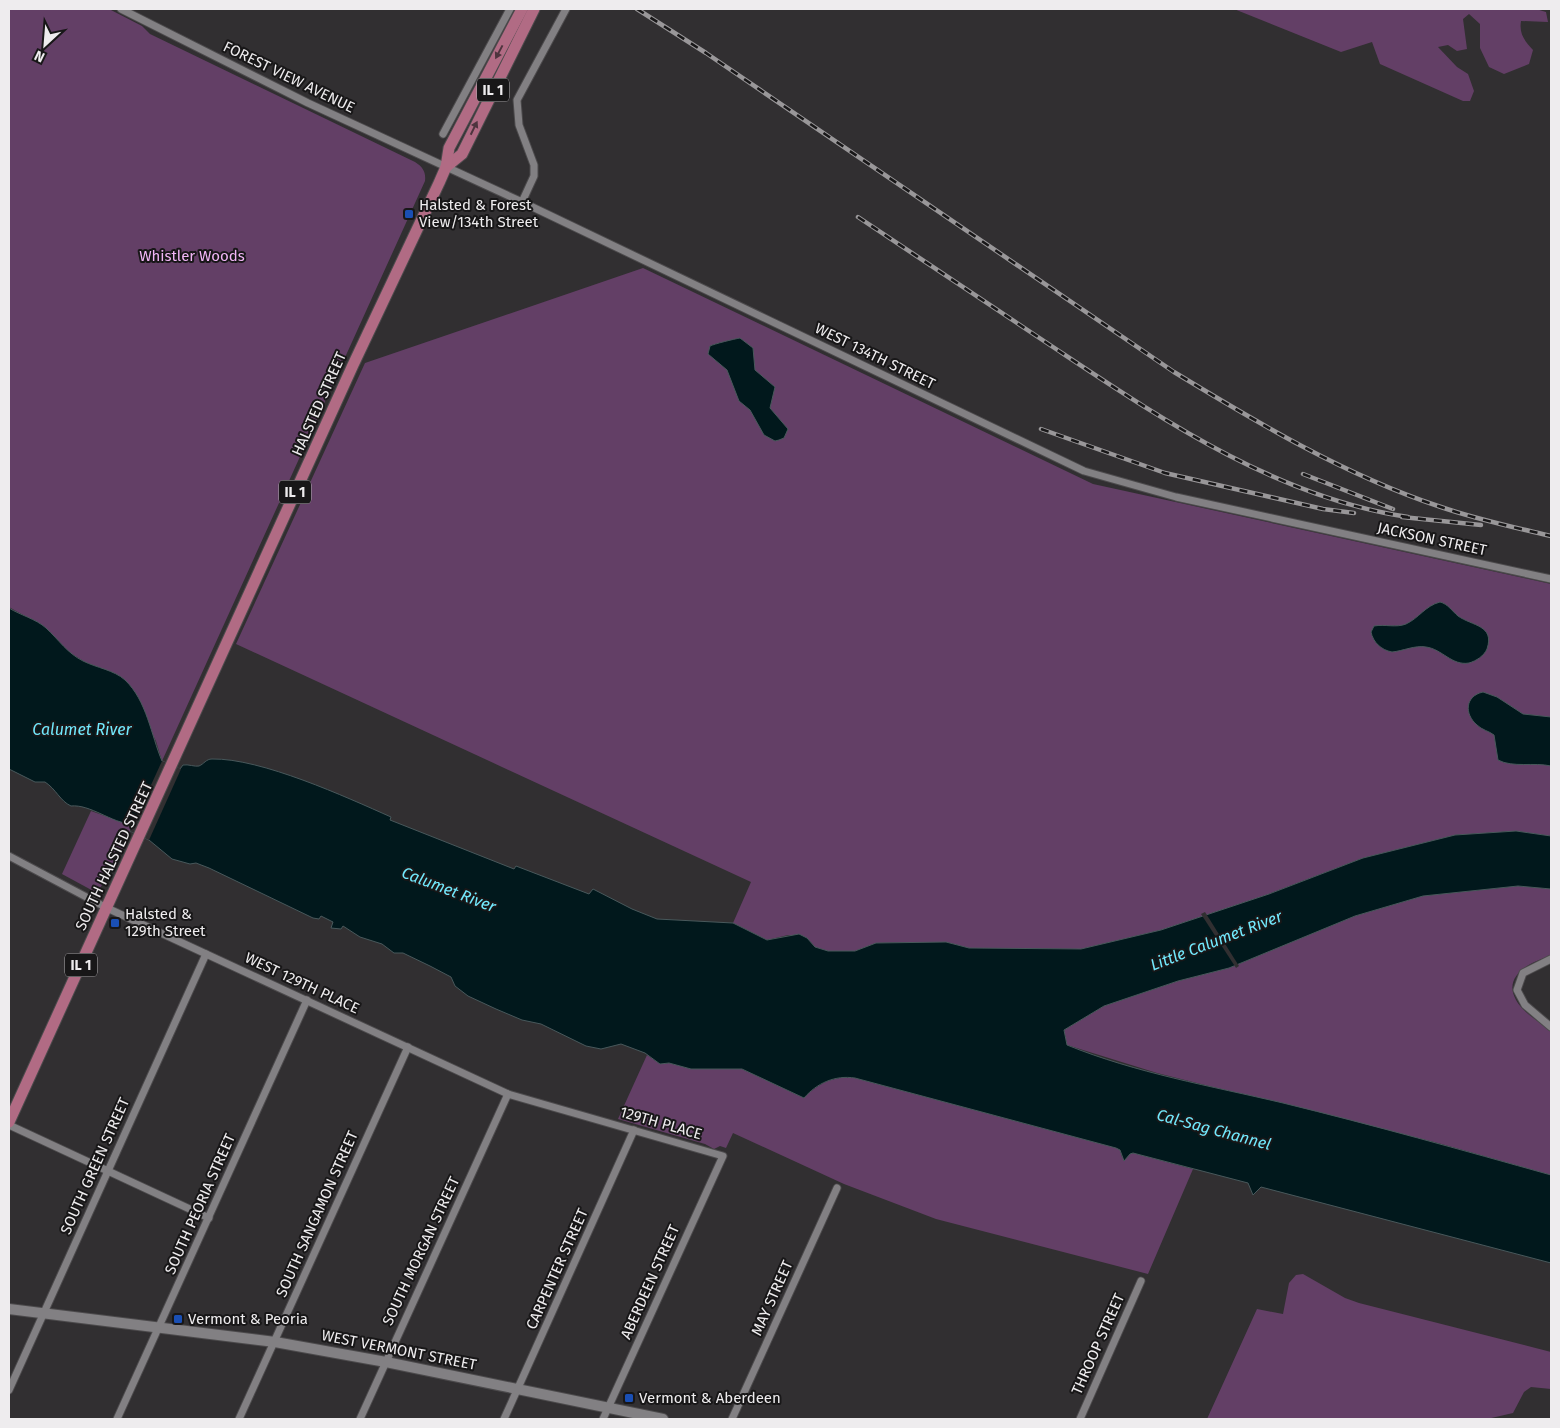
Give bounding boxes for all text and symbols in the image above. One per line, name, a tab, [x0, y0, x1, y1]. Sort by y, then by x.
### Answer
north arrow	[20, 20, 70, 70]
street label: FOREST VIEW AVENUE	[220, 37, 358, 117]
one-way arrow	[495, 44, 503, 59]
text: N	[32, 47, 47, 66]
road number: IL 1	[477, 78, 509, 102]
one-way arrow	[471, 121, 479, 135]
place label: Halsted & Forest View/134th Street	[419, 196, 539, 231]
marker: Halsted & Forest View/134th Street	[403, 208, 415, 220]
park label: Whistler Woods	[139, 247, 245, 265]
street label: WEST 134TH STREET	[812, 319, 938, 393]
street label: HALSTED STREET	[288, 349, 350, 459]
road number: IL 1	[279, 481, 311, 504]
street label: JACKSON STREET	[1376, 519, 1489, 559]
water label: Calumet River	[32, 720, 133, 739]
street label: SOUTH HALSTED STREET	[72, 778, 157, 933]
water label: Calumet River	[399, 863, 499, 916]
place label: Halsted & 129th Street	[125, 905, 206, 940]
water label: Little Calumet River	[1148, 906, 1286, 974]
marker: Halsted & 129th Street	[109, 917, 121, 929]
street label: WEST 129TH PLACE	[242, 949, 362, 1017]
road number: IL 1	[65, 954, 97, 976]
street label: SOUTH GREEN STREET	[57, 1095, 133, 1237]
street label: 129TH PLACE	[618, 1103, 704, 1143]
water label: Cal-Sag Channel	[1155, 1105, 1273, 1154]
street label: SOUTH SANGAMON STREET	[272, 1128, 362, 1300]
street label: SOUTH PEORIA STREET	[161, 1131, 239, 1277]
street label: SOUTH MORGAN STREET	[379, 1174, 463, 1328]
street label: CARPENTER STREET	[522, 1206, 592, 1332]
street label: ABERDEEN STREET	[617, 1222, 683, 1342]
street label: MAY STREET	[747, 1257, 797, 1338]
street label: THROOP STREET	[1068, 1290, 1128, 1397]
place label: Vermont & Peoria	[188, 1310, 308, 1328]
marker: Vermont & Peoria	[172, 1313, 184, 1325]
street label: WEST VERMONT STREET	[320, 1326, 478, 1374]
place label: Vermont & Aberdeen	[639, 1389, 781, 1407]
marker: Vermont & Aberdeen	[623, 1392, 635, 1404]

